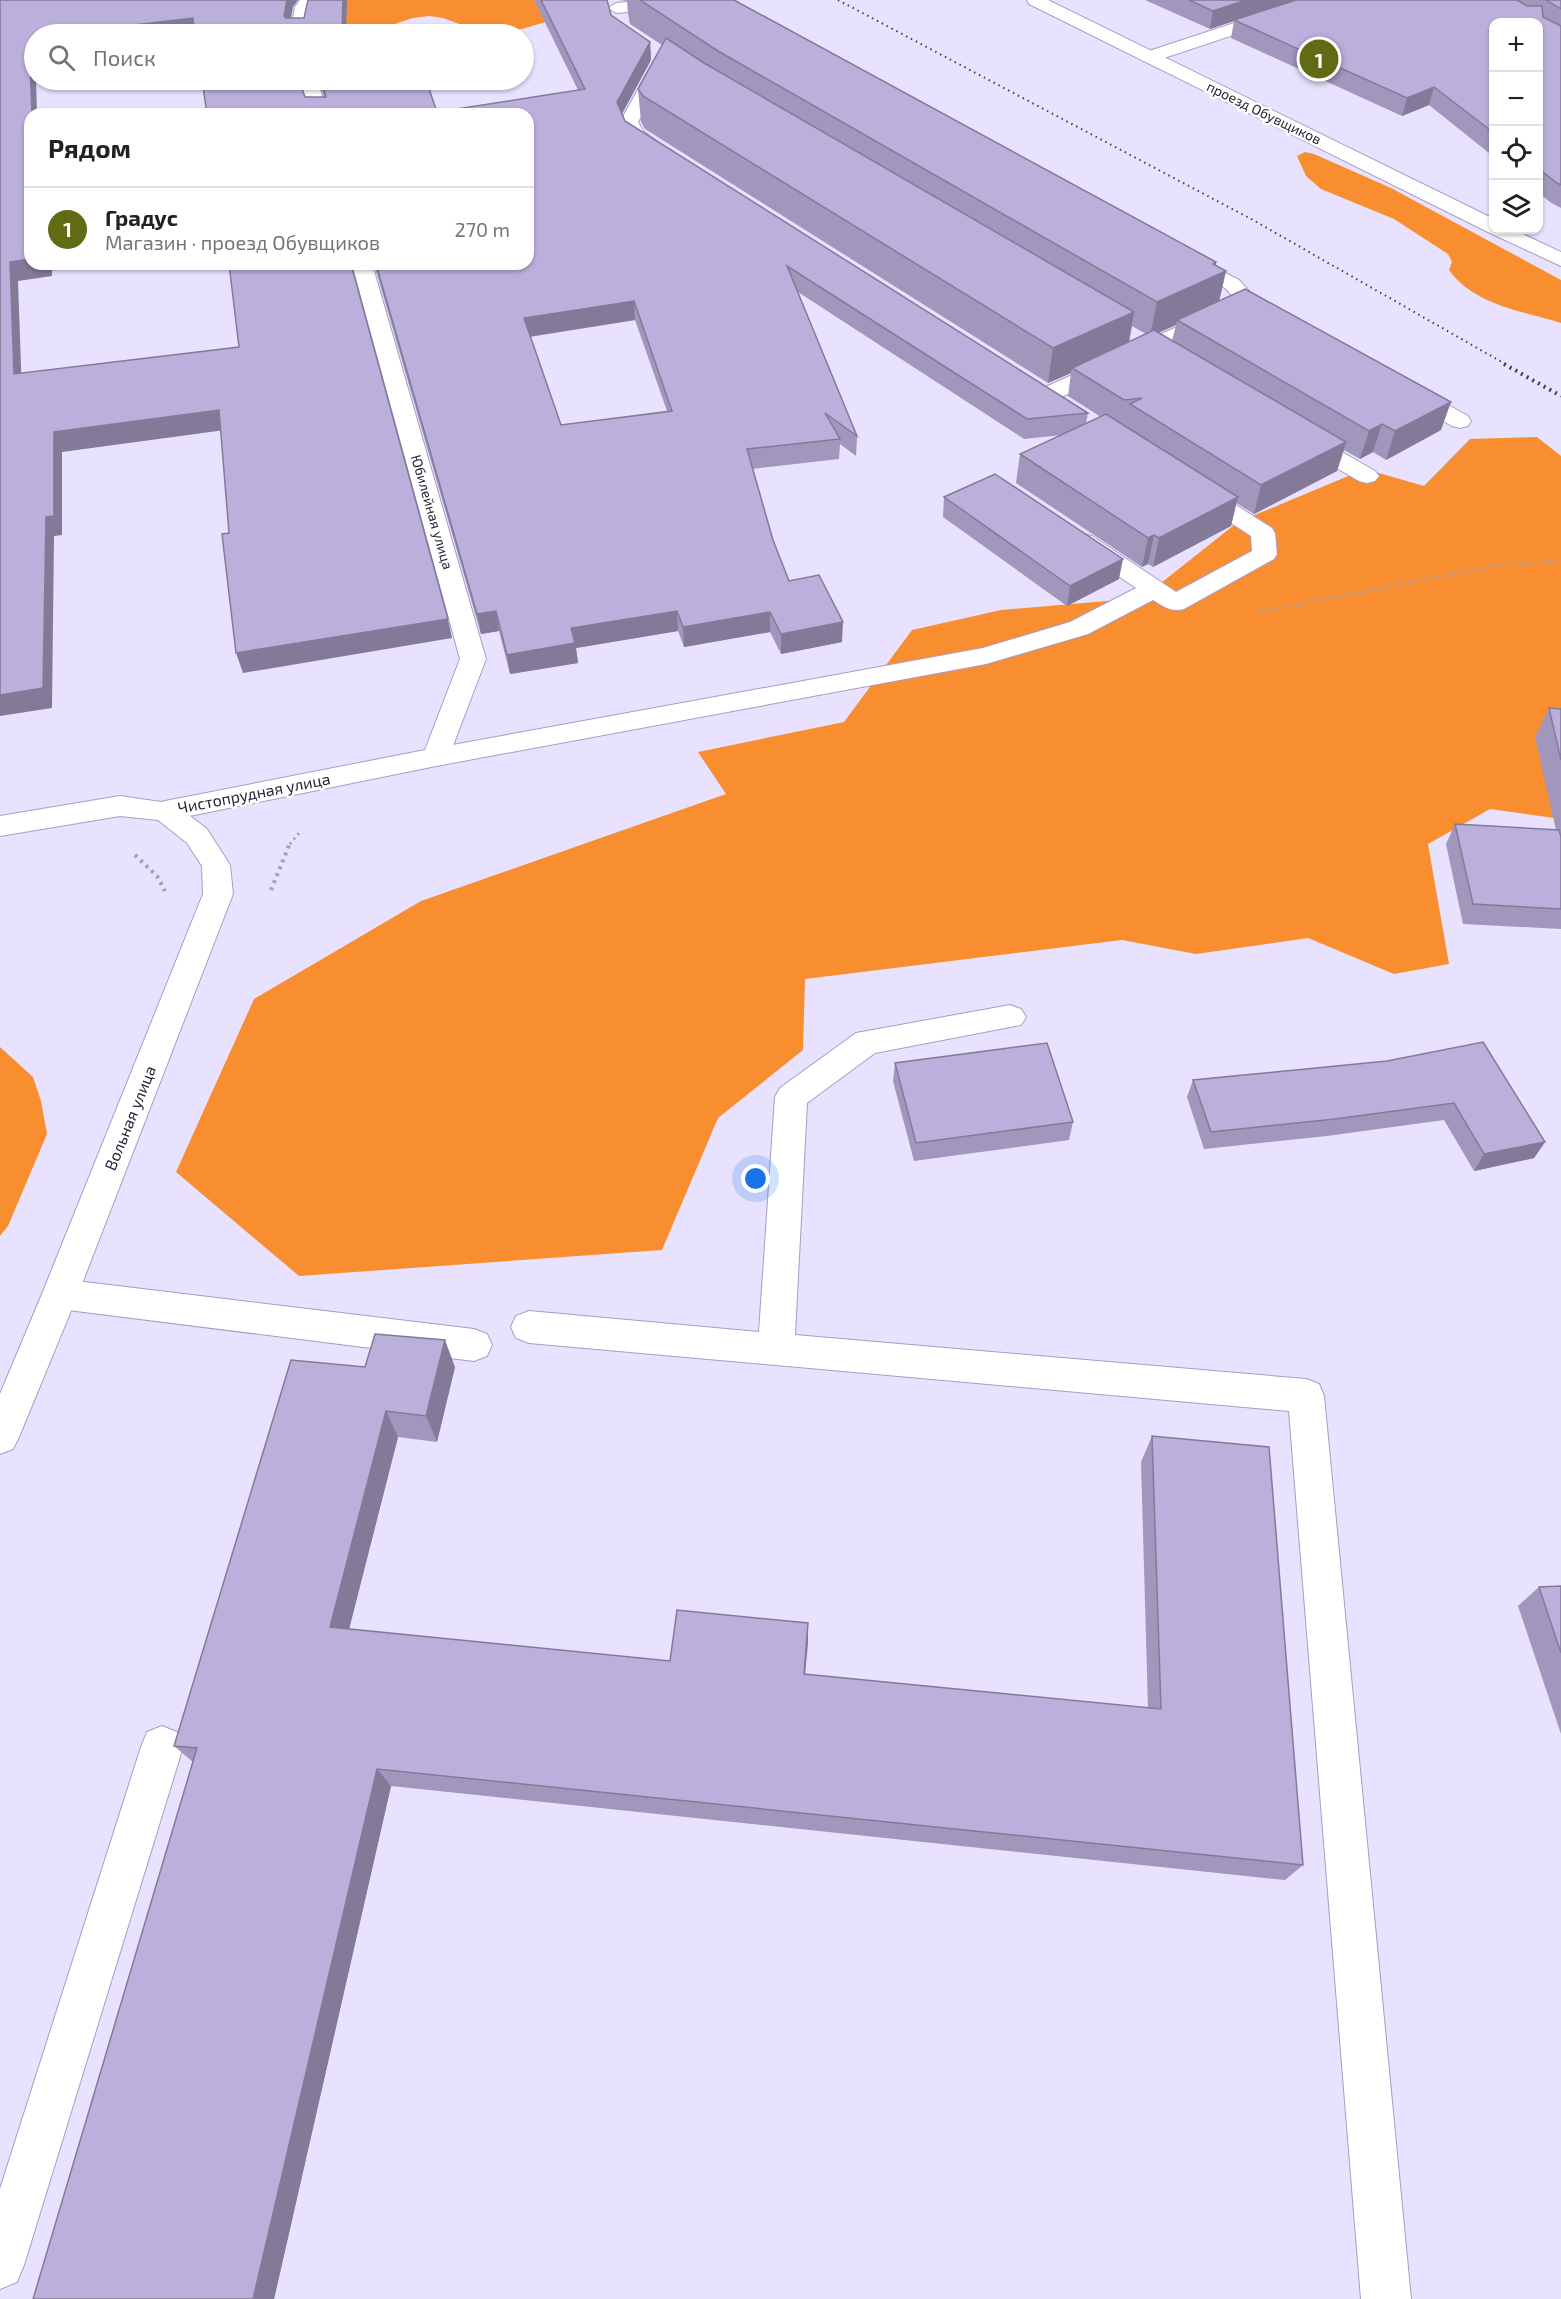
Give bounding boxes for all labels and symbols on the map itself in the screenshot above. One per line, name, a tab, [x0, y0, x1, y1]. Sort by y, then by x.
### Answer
pin: 1	[1300, 36, 1338, 82]
street label: проезд Обувщиков	[1204, 77, 1324, 148]
street label: Юбилейная улица	[408, 453, 457, 571]
street label: Чистопрудная улица	[176, 768, 332, 818]
street label: Вольная улица	[100, 1063, 160, 1173]
your location	[741, 1164, 770, 1193]

